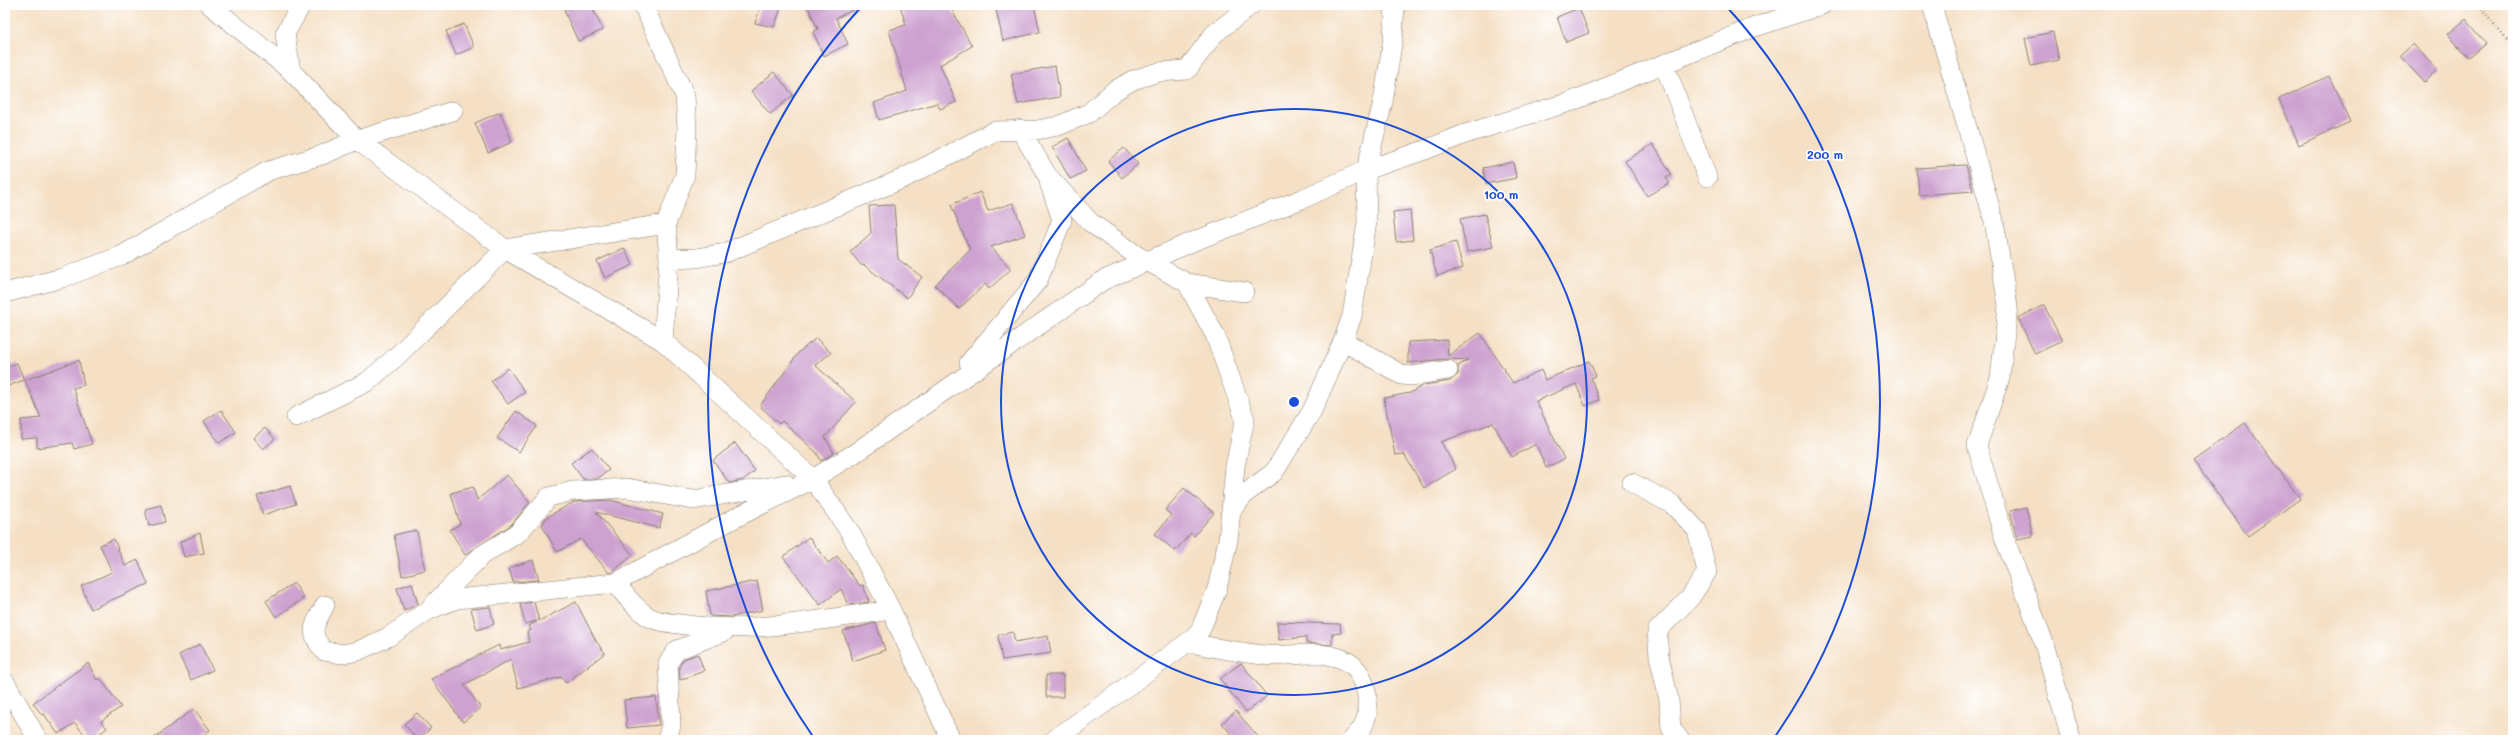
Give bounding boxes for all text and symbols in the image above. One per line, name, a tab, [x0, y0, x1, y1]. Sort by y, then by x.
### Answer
text: 200 m	[1807, 146, 1843, 162]
text: 100 m	[1484, 186, 1518, 202]
centre of rings	[1287, 395, 1301, 409]

